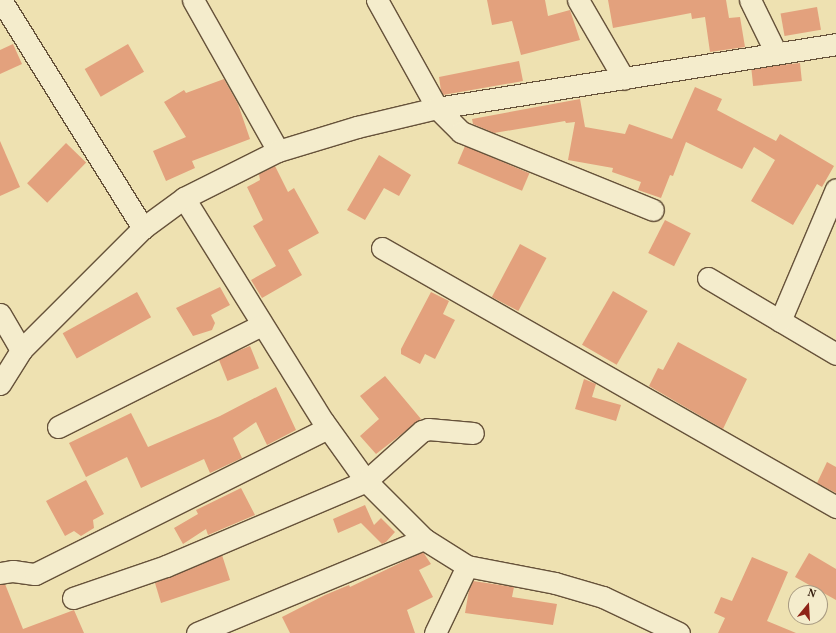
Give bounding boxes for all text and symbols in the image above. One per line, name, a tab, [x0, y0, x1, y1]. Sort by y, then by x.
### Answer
north arrow	[788, 585, 828, 625]
text: N	[805, 586, 818, 602]

